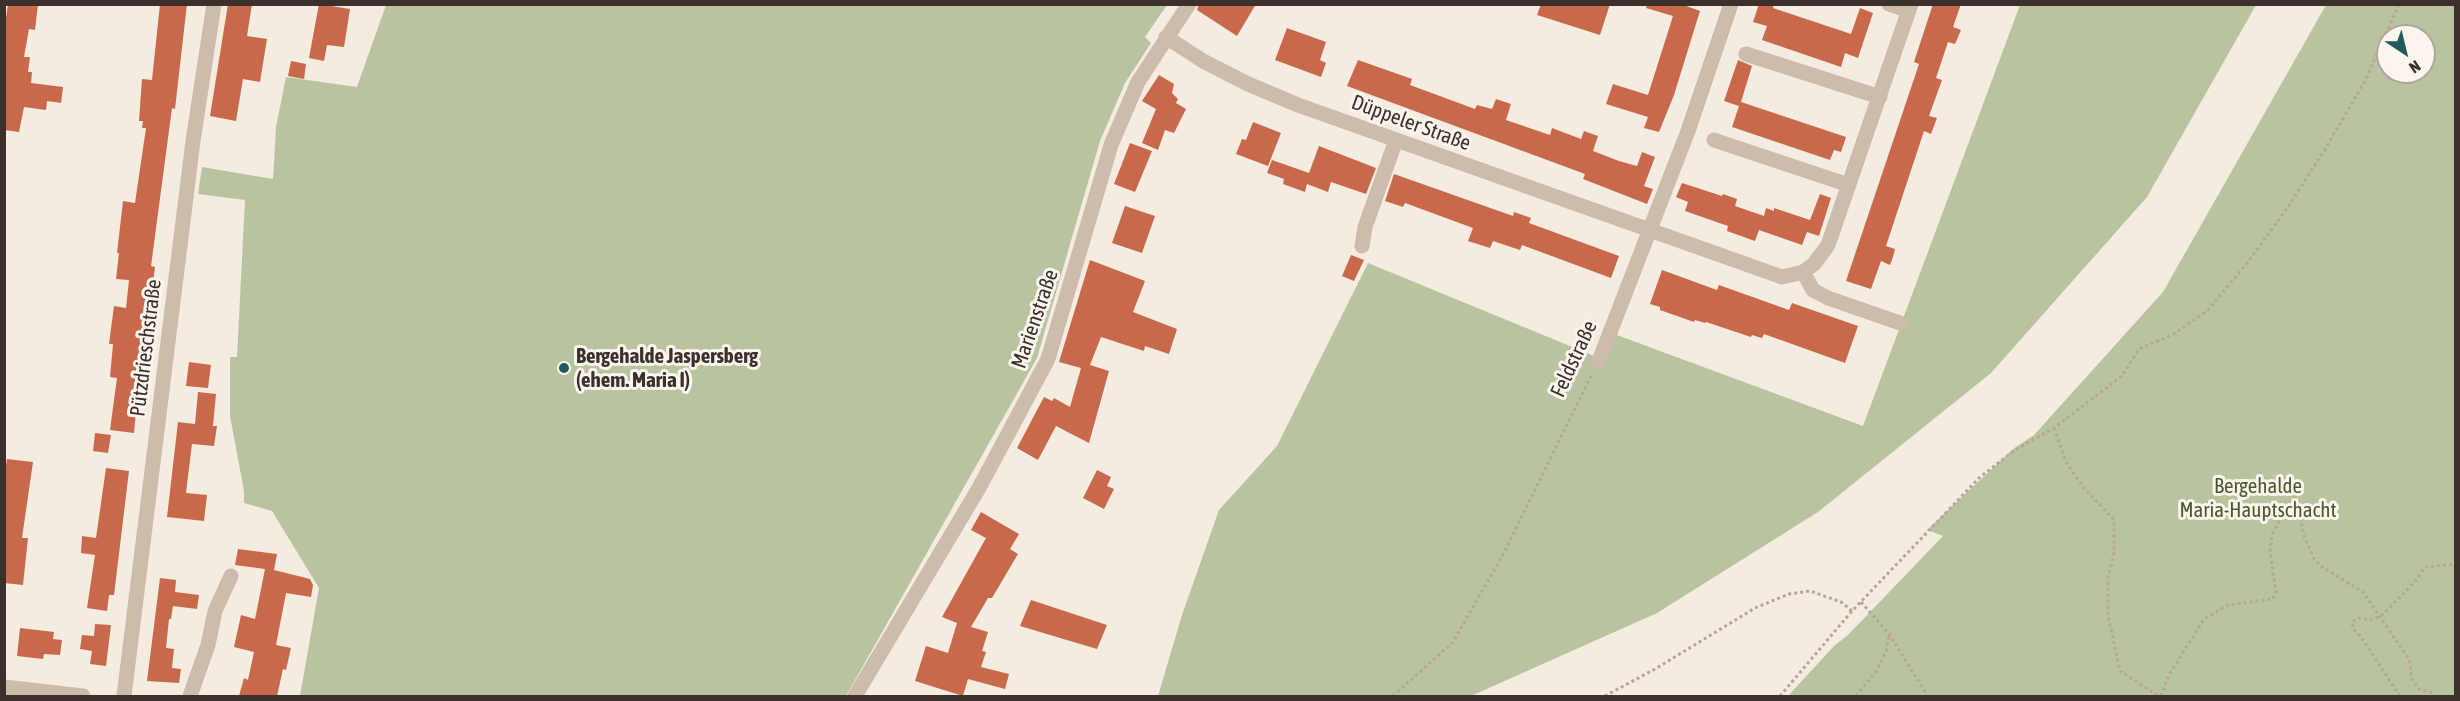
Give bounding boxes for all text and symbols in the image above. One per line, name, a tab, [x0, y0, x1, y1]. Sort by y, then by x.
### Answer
north arrow	[2376, 24, 2436, 84]
text: N	[2406, 57, 2424, 77]
street label: Düppeler Straße	[1348, 90, 1474, 156]
street label: Marienstraße	[1006, 266, 1064, 372]
street label: Pützdrieschstraße	[125, 278, 167, 418]
street label: Feldstraße	[1545, 317, 1603, 401]
place label: Bergehalde Jaspersberg (ehem. Maria I)	[576, 343, 758, 393]
marker: Bergehalde Jaspersberg (ehem. Maria I)	[557, 361, 571, 375]
park label: Bergehalde Maria-Hauptschacht	[2179, 473, 2337, 523]

